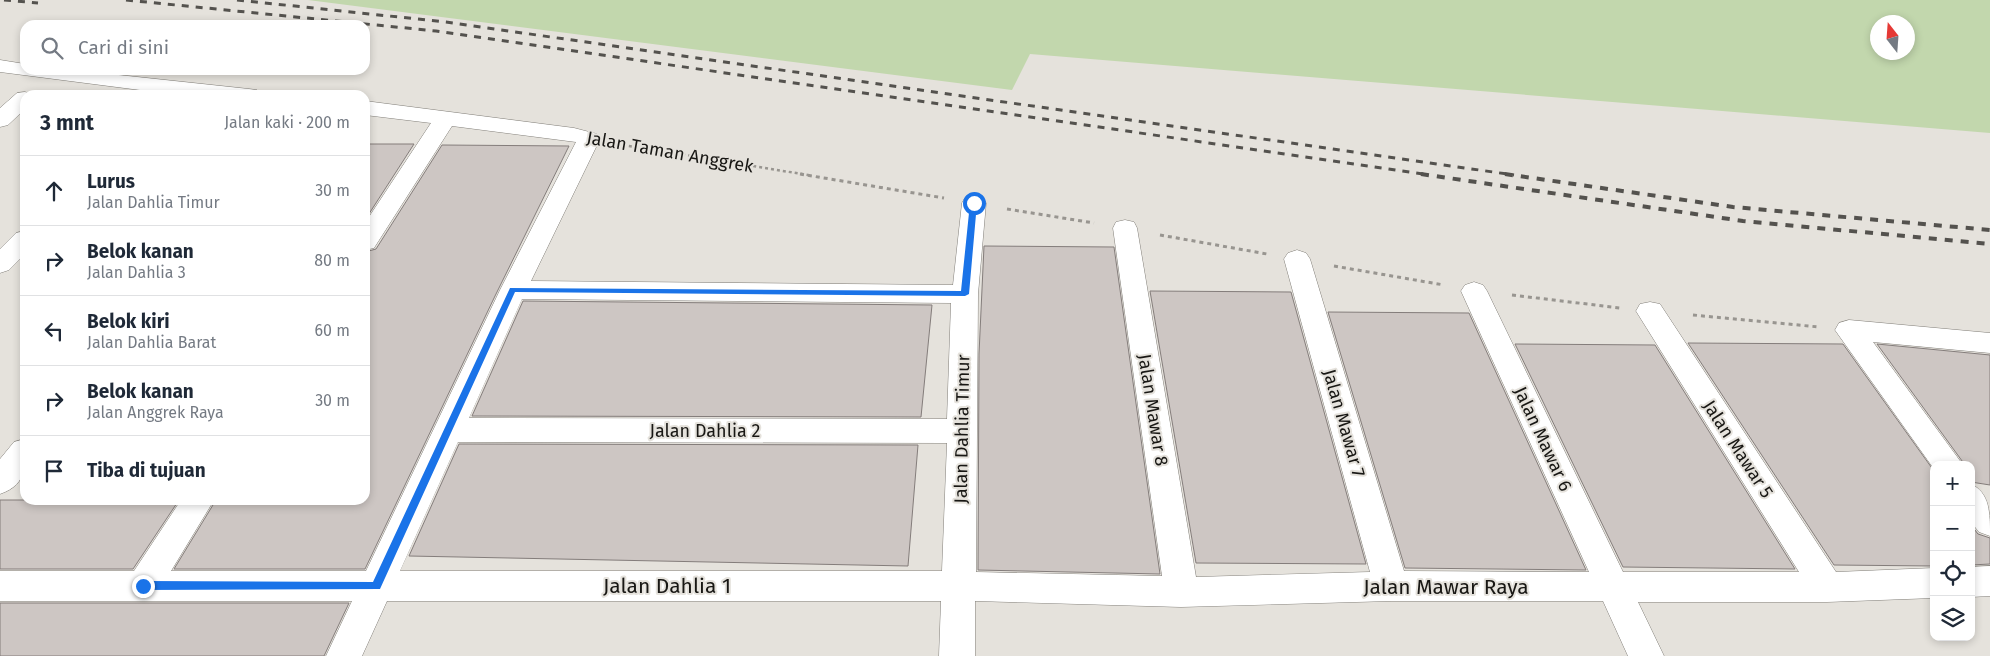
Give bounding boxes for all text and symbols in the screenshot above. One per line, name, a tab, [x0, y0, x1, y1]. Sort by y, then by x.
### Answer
north arrow	[1870, 15, 1915, 60]
search box	[20, 20, 370, 75]
icon: search	[38, 34, 66, 62]
text: Cari di sini	[78, 36, 169, 59]
text: 3 mnt	[40, 110, 94, 136]
text: Jalan kaki · 200 m	[224, 113, 350, 132]
street label: Jalan Taman Anggrek	[585, 126, 756, 178]
text: Lurus	[87, 170, 135, 193]
icon: ahead	[40, 177, 68, 205]
text: 30 m	[315, 181, 350, 200]
route start	[963, 192, 986, 215]
text: Jalan Dahlia Timur	[87, 193, 220, 212]
text: Belok kanan	[87, 240, 194, 263]
icon: right	[40, 247, 68, 275]
text: 80 m	[314, 251, 350, 270]
text: Jalan Dahlia 3	[87, 263, 186, 282]
text: Belok kiri	[87, 310, 170, 333]
icon: left	[40, 317, 68, 345]
text: 60 m	[315, 321, 350, 340]
text: Jalan Dahlia Barat	[87, 333, 216, 352]
street label: Jalan Mawar 8	[1133, 352, 1173, 468]
street label: Jalan Dahlia Timur	[950, 354, 974, 504]
street label: Jalan Mawar 7	[1318, 366, 1370, 480]
text: Belok kanan	[87, 380, 194, 403]
street label: Jalan Mawar 6	[1509, 383, 1577, 495]
icon: right	[40, 387, 68, 415]
text: 30 m	[315, 391, 350, 410]
street label: Jalan Mawar 5	[1698, 396, 1778, 502]
text: Jalan Anggrek Raya	[87, 403, 224, 422]
street label: Jalan Dahlia 2	[650, 420, 761, 442]
icon: arrive	[40, 457, 68, 485]
text: Tiba di tujuan	[87, 459, 206, 482]
map controls	[1930, 461, 1975, 641]
button: +	[1930, 461, 1975, 506]
button: −	[1930, 506, 1975, 551]
button: locate	[1930, 551, 1975, 596]
street label: Jalan Dahlia 1	[603, 573, 731, 599]
street label: Jalan Mawar Raya	[1363, 574, 1529, 600]
route end	[132, 575, 155, 598]
button: layers	[1930, 596, 1975, 641]

